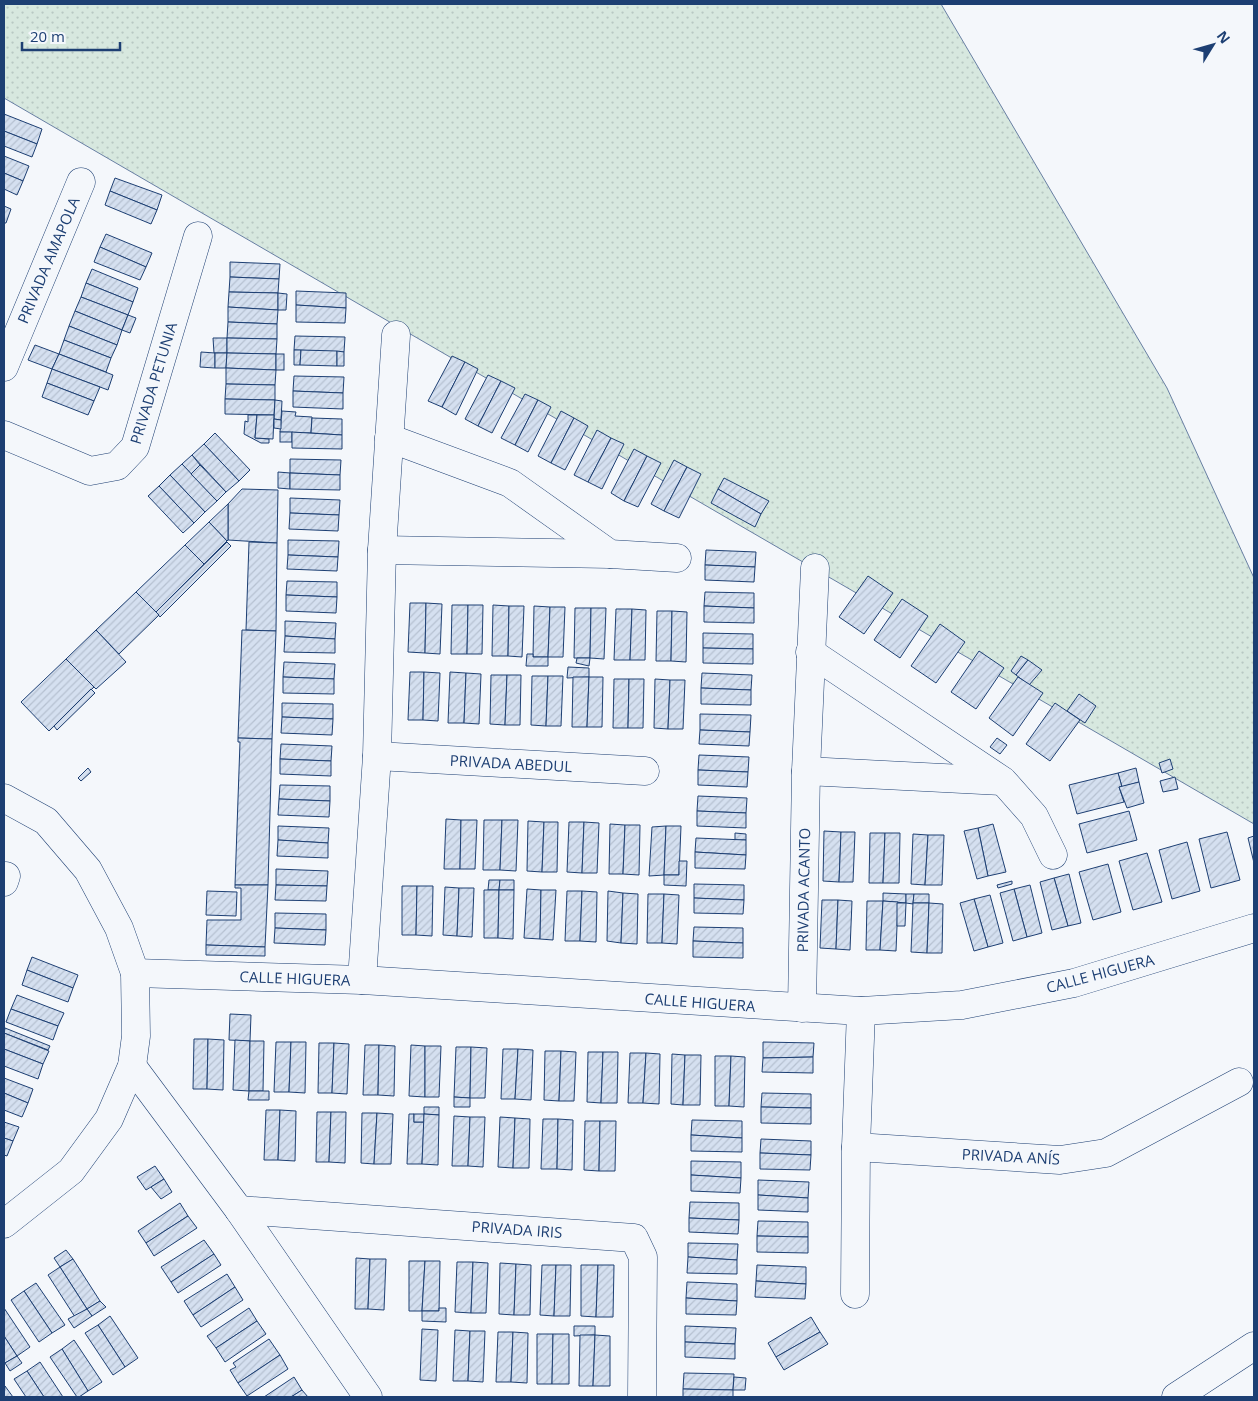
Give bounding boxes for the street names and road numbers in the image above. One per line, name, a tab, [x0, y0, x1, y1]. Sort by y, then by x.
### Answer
street label: PRIVADA AMAPOLA	[12, 193, 84, 326]
street label: PRIVADA PETUNIA	[125, 319, 181, 446]
street label: PRIVADA ABEDUL	[449, 750, 573, 776]
street label: PRIVADA ACANTO	[792, 827, 814, 953]
street label: CALLE HIGUERA	[1044, 949, 1157, 997]
street label: CALLE HIGUERA	[239, 966, 351, 990]
street label: CALLE HIGUERA	[644, 988, 757, 1016]
street label: PRIVADA ANÍS	[961, 1143, 1061, 1169]
street label: PRIVADA IRIS	[471, 1216, 563, 1242]

